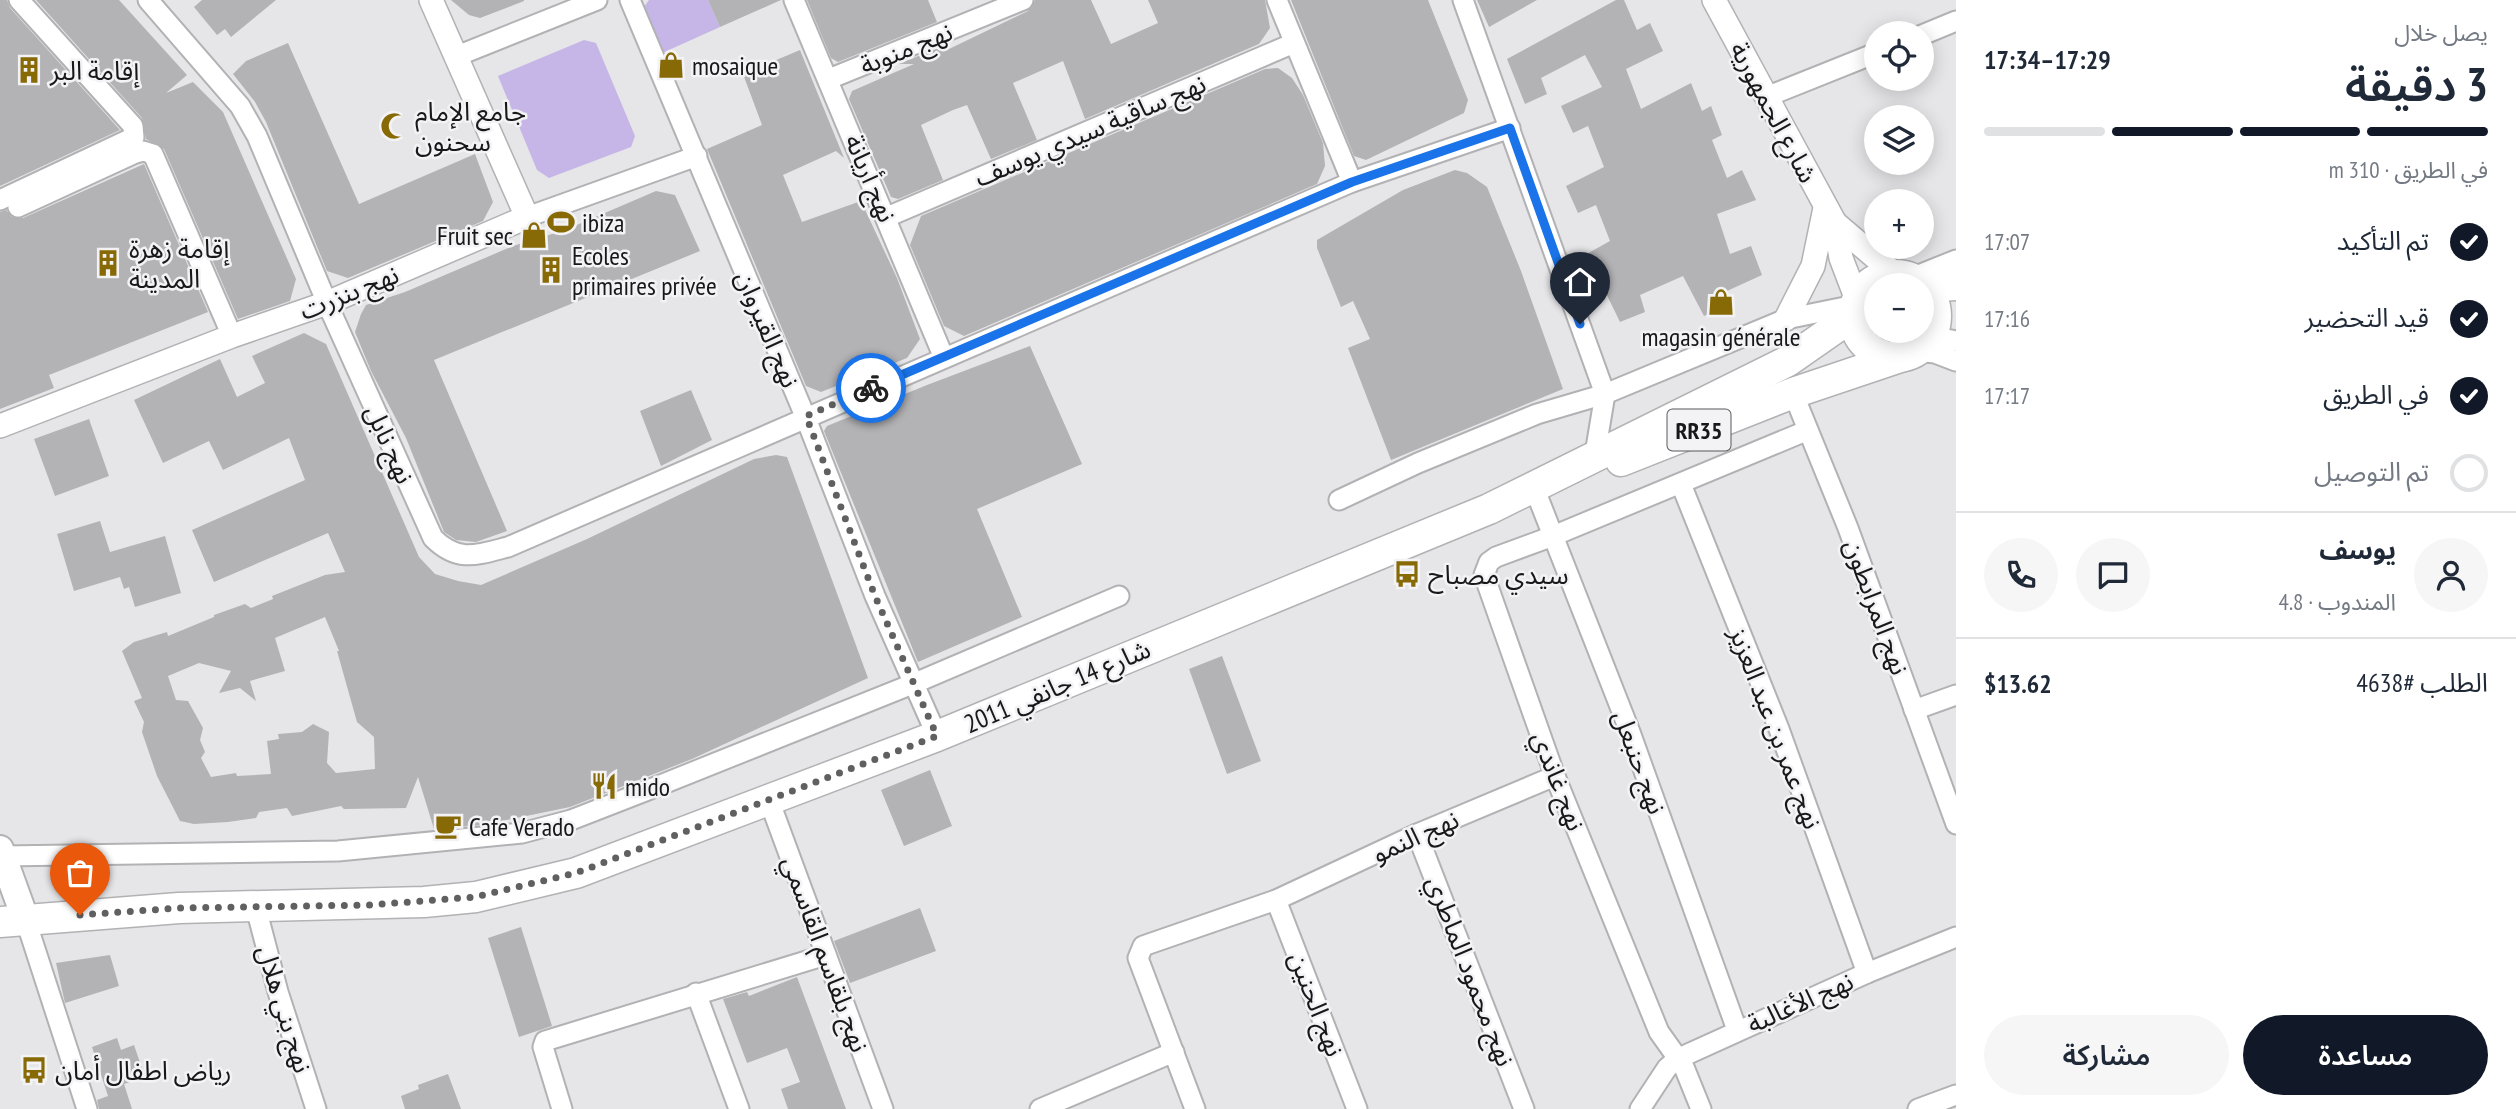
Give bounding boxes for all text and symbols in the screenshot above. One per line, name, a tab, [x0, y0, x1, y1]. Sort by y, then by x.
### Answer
street label: نهج منوبة	[855, 15, 959, 85]
text: يصل خلال	[2394, 18, 2488, 47]
map controls	[1864, 21, 1934, 343]
button: locate	[1864, 21, 1934, 91]
street label: شارع الجمهورية	[1720, 36, 1825, 190]
text: 17:29–17:34	[1984, 43, 2111, 76]
place label: mosaique	[692, 49, 778, 82]
shop icon: mosaique	[656, 50, 686, 80]
place label: إقامة البر	[49, 54, 140, 88]
text: 3 دقيقة	[2345, 54, 2488, 114]
building icon: إقامة البر	[14, 55, 44, 85]
street label: نهج ساقية سيدي يوسف	[969, 66, 1212, 197]
place label: جامع الإمام سحنون	[415, 95, 526, 158]
button: layers	[1864, 105, 1934, 175]
mosque icon: جامع الإمام سحنون	[379, 111, 409, 141]
street label: نهج أريانة	[834, 129, 904, 229]
text: في الطريق · 310 m	[2329, 155, 2488, 184]
button: +	[1864, 189, 1934, 259]
place label: ibiza	[582, 206, 624, 239]
sports icon: ibiza	[546, 207, 576, 237]
place label: Fruit sec	[437, 219, 513, 252]
shop icon: Fruit sec	[519, 220, 549, 250]
icon: check	[2450, 223, 2488, 261]
text: تم التأكيد	[2337, 224, 2429, 257]
text: 17:07	[1984, 227, 2030, 256]
place label: إقامة زهرة المدينة	[129, 232, 230, 295]
place label: Ecoles primaires privée	[572, 239, 717, 302]
building icon: إقامة زهرة المدينة	[93, 248, 123, 278]
pin	[1550, 252, 1610, 324]
building icon: Ecoles primaires privée	[536, 255, 566, 285]
street label: نهج بنزرت	[295, 257, 405, 331]
icon: home	[1561, 263, 1599, 301]
street label: نهج القيروان	[725, 265, 807, 394]
button: −	[1864, 273, 1934, 343]
shop icon: magasin générale	[1706, 287, 1736, 317]
icon: check	[2450, 300, 2488, 338]
text: قيد التحضير	[2304, 301, 2429, 334]
text: 17:16	[1984, 304, 2030, 333]
place label: magasin générale	[1642, 320, 1800, 353]
courier	[836, 353, 906, 423]
icon: bike	[852, 369, 890, 407]
icon: check	[2450, 377, 2488, 415]
text: في الطريق	[2323, 378, 2429, 411]
text: 17:17	[1984, 381, 2030, 410]
street label: نهج نابل	[354, 399, 422, 490]
road number: RR35	[1668, 410, 1730, 450]
text: تم التوصيل	[2314, 455, 2429, 488]
text: يوسف	[2319, 533, 2396, 566]
street label: نهج المرابطون	[1833, 535, 1917, 681]
button: phone	[1984, 538, 2058, 612]
button: chat	[2076, 538, 2150, 612]
button: person	[2414, 538, 2488, 612]
place label: سيدي مصباح	[1428, 558, 1569, 595]
bus stop icon: سيدي مصباح	[1392, 559, 1422, 589]
text: المندوب · 4.8	[2279, 587, 2396, 616]
street label: نهج عمر بن عبد العزيز	[1718, 622, 1830, 835]
street label: شارع 14 جانفي 2011	[959, 632, 1157, 744]
text: الطلب #4638	[2356, 666, 2488, 699]
text: $13.62	[1984, 667, 2052, 700]
street label: نهج حنبعل	[1602, 705, 1674, 820]
street label: نهج غاندي	[1521, 727, 1593, 837]
place label: mido	[625, 770, 670, 803]
restaurant icon: mido	[589, 771, 619, 801]
street label: نهج النمو	[1366, 802, 1465, 873]
place label: Cafe Verado	[469, 810, 575, 843]
cafe icon: Cafe Verado	[433, 811, 463, 841]
pin	[50, 843, 110, 915]
street label: نهج بلقاسم القاسمي	[771, 851, 877, 1058]
icon: bag	[61, 854, 99, 892]
street label: نهج محمود الماطري	[1416, 871, 1522, 1072]
street label: نهج بني هلال	[246, 941, 320, 1078]
street label: نهج الحنين	[1278, 947, 1352, 1063]
street label: نهج الأغالبة	[1742, 964, 1860, 1044]
button: مشاركة	[1984, 1015, 2229, 1095]
button: مساعدة	[2243, 1015, 2488, 1095]
place label: رياض اطفال أمان	[55, 1054, 232, 1087]
bus stop icon: رياض اطفال أمان	[19, 1055, 49, 1085]

